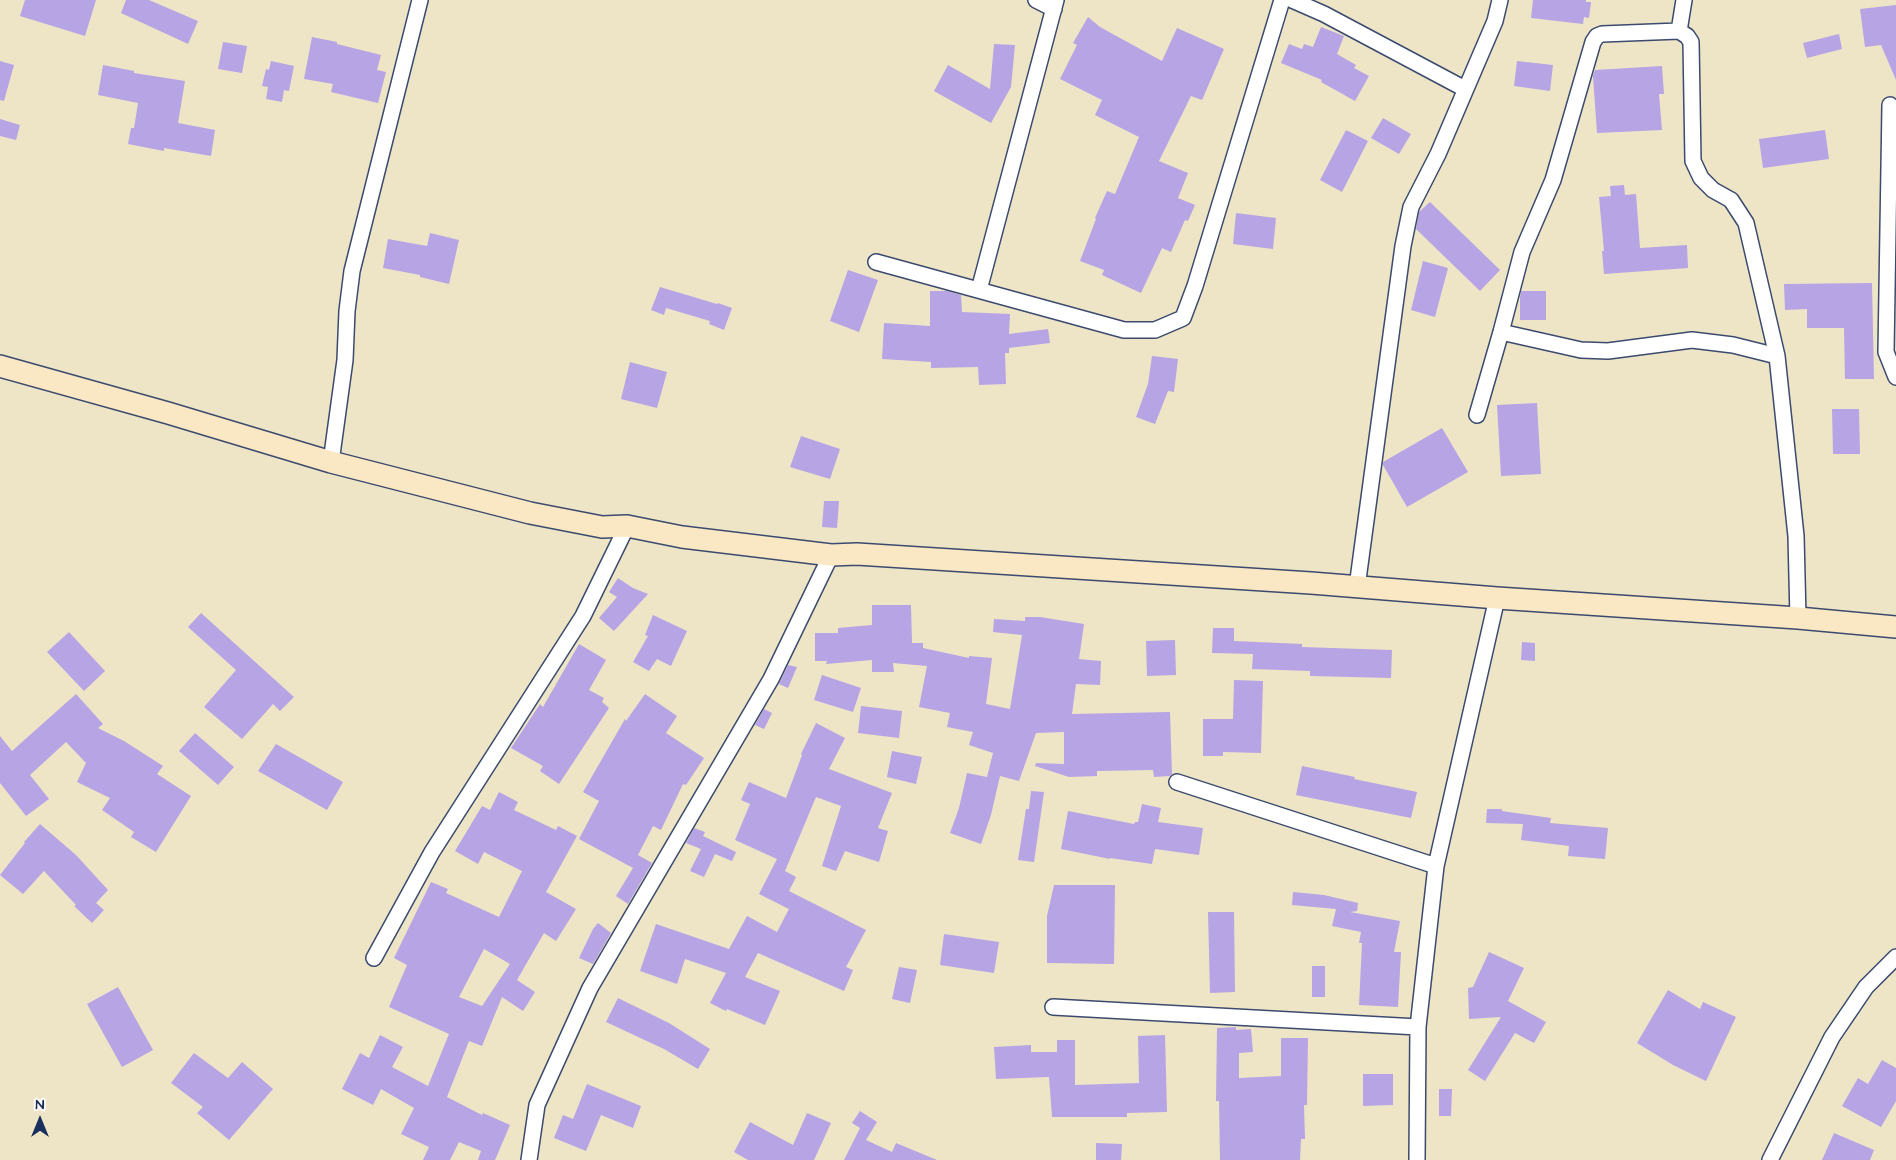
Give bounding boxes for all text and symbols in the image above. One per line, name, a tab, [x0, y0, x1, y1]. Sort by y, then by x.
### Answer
north arrow	[15, 1095, 65, 1145]
text: N	[36, 1095, 44, 1115]

